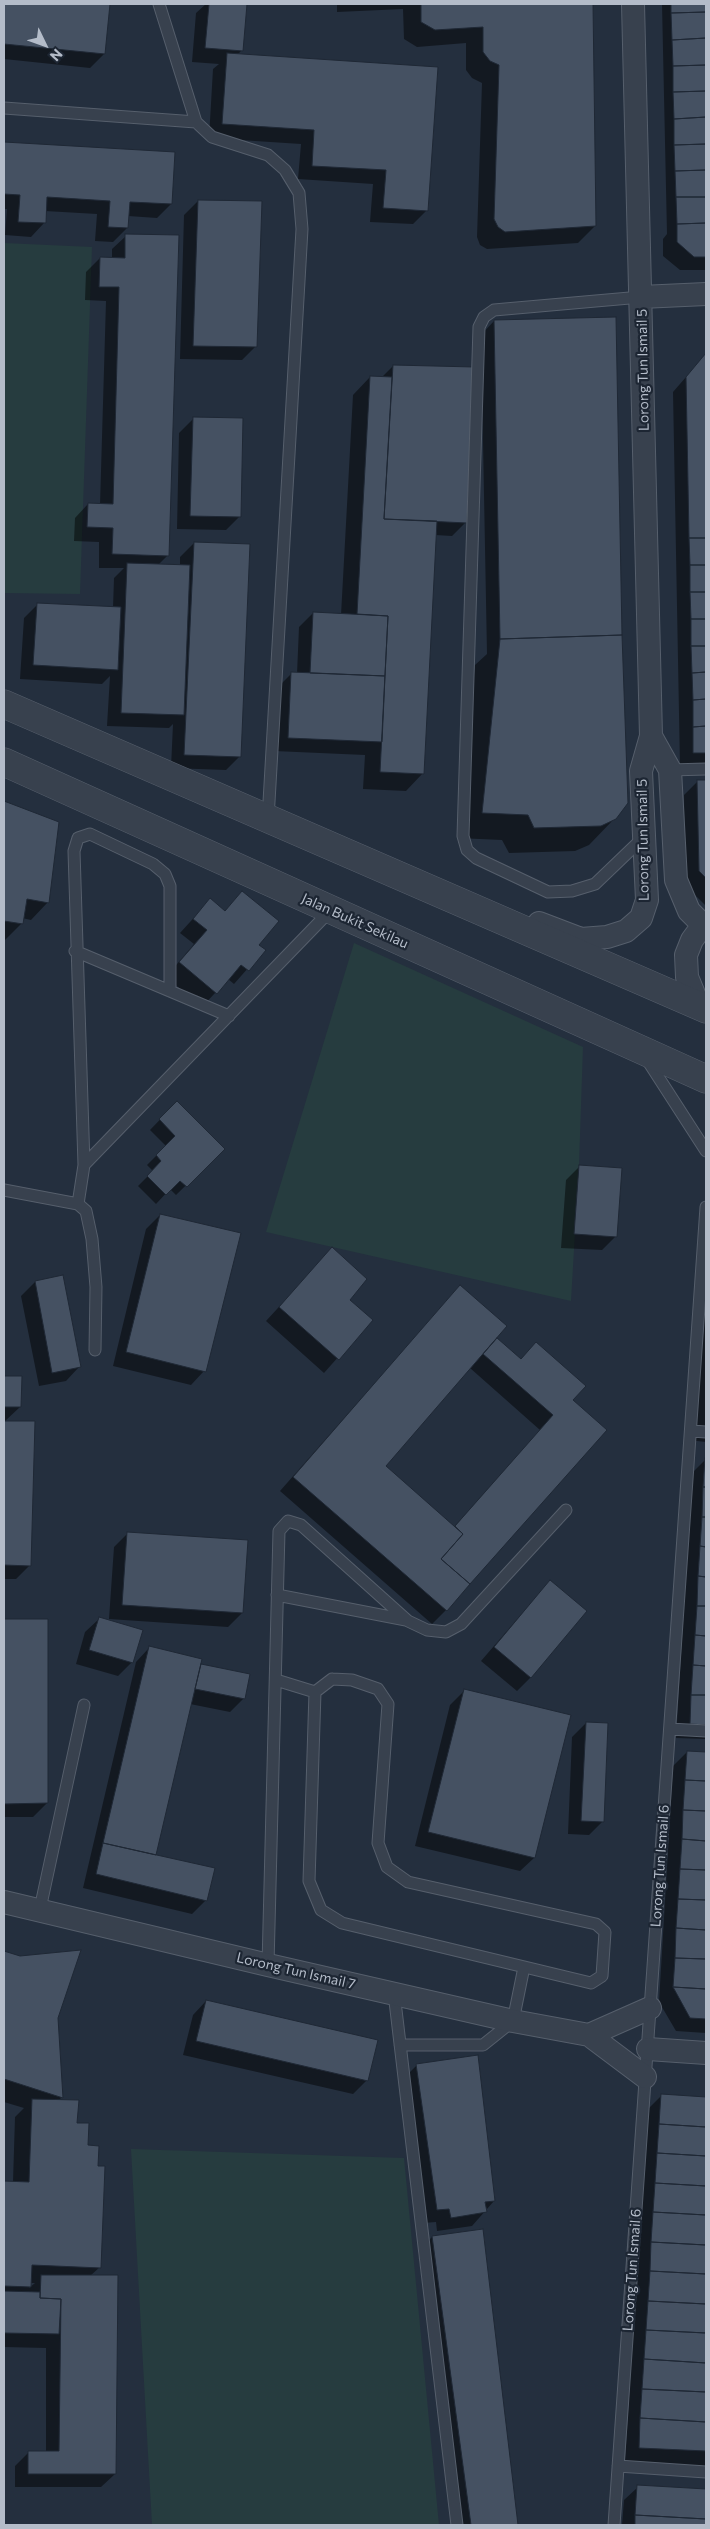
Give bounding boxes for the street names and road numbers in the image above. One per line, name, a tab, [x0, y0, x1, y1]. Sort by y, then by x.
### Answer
street label: Lorong Tun Ismail 5	[634, 309, 652, 431]
street label: Lorong Tun Ismail 5	[634, 779, 652, 901]
street label: Jalan Bukit Sekilau	[299, 890, 411, 952]
street label: Lorong Tun Ismail 6	[647, 1804, 673, 1928]
street label: Lorong Tun Ismail 7	[235, 1949, 357, 1993]
street label: Lorong Tun Ismail 6	[619, 2208, 645, 2332]

